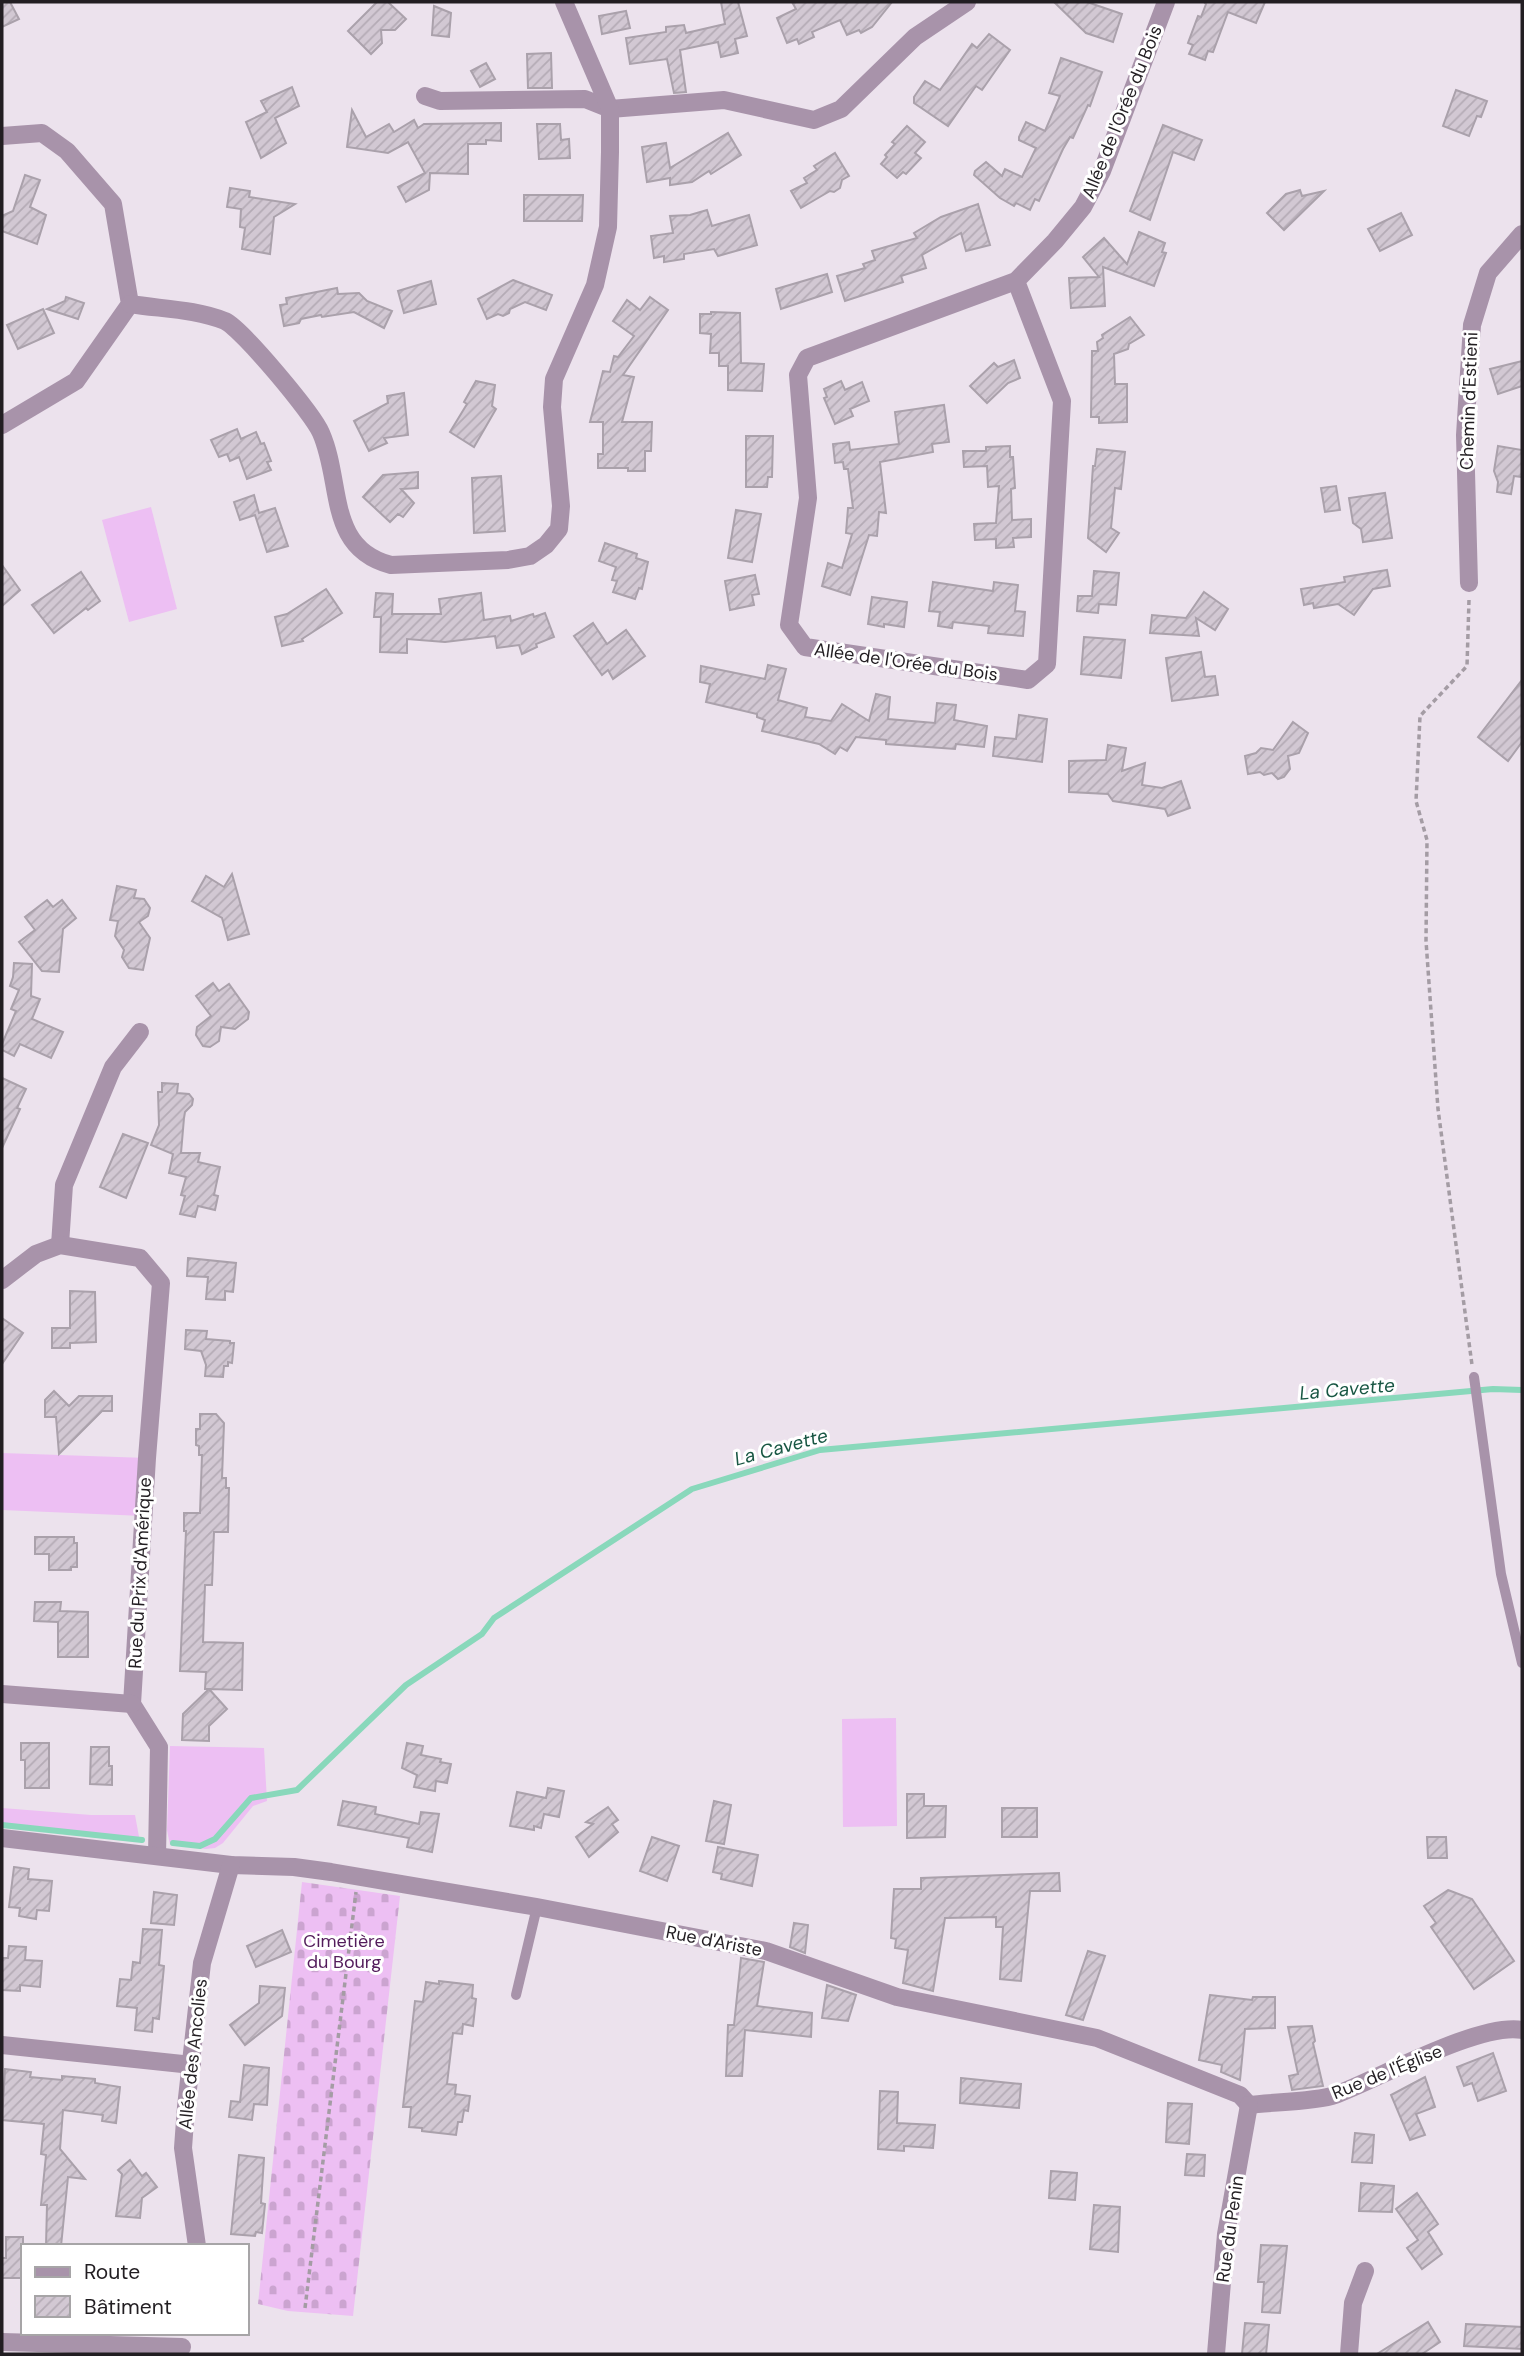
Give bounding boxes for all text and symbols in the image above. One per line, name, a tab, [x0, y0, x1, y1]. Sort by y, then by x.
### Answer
street label: Allée de l'Orée du Bois	[1076, 22, 1168, 202]
street label: Chemin d'Estieni	[1455, 332, 1483, 470]
street label: Allée de l'Orée du Bois	[813, 637, 999, 687]
water label: La Cavette	[1298, 1372, 1396, 1406]
water label: La Cavette	[732, 1423, 831, 1471]
street label: Rue du Prix d'Amérique	[123, 1477, 157, 1669]
street label: Rue d'Ariste	[664, 1920, 764, 1962]
park label: Cimetière du Bourg	[303, 1929, 385, 1974]
street label: Allée des Ancolies	[173, 1977, 213, 2131]
street label: Rue de l'Église	[1328, 2039, 1446, 2105]
street label: Rue du Penin	[1211, 2174, 1249, 2284]
legend	[21, 2244, 248, 2335]
text: Route	[84, 2258, 140, 2286]
text: Bâtiment	[84, 2293, 172, 2321]

